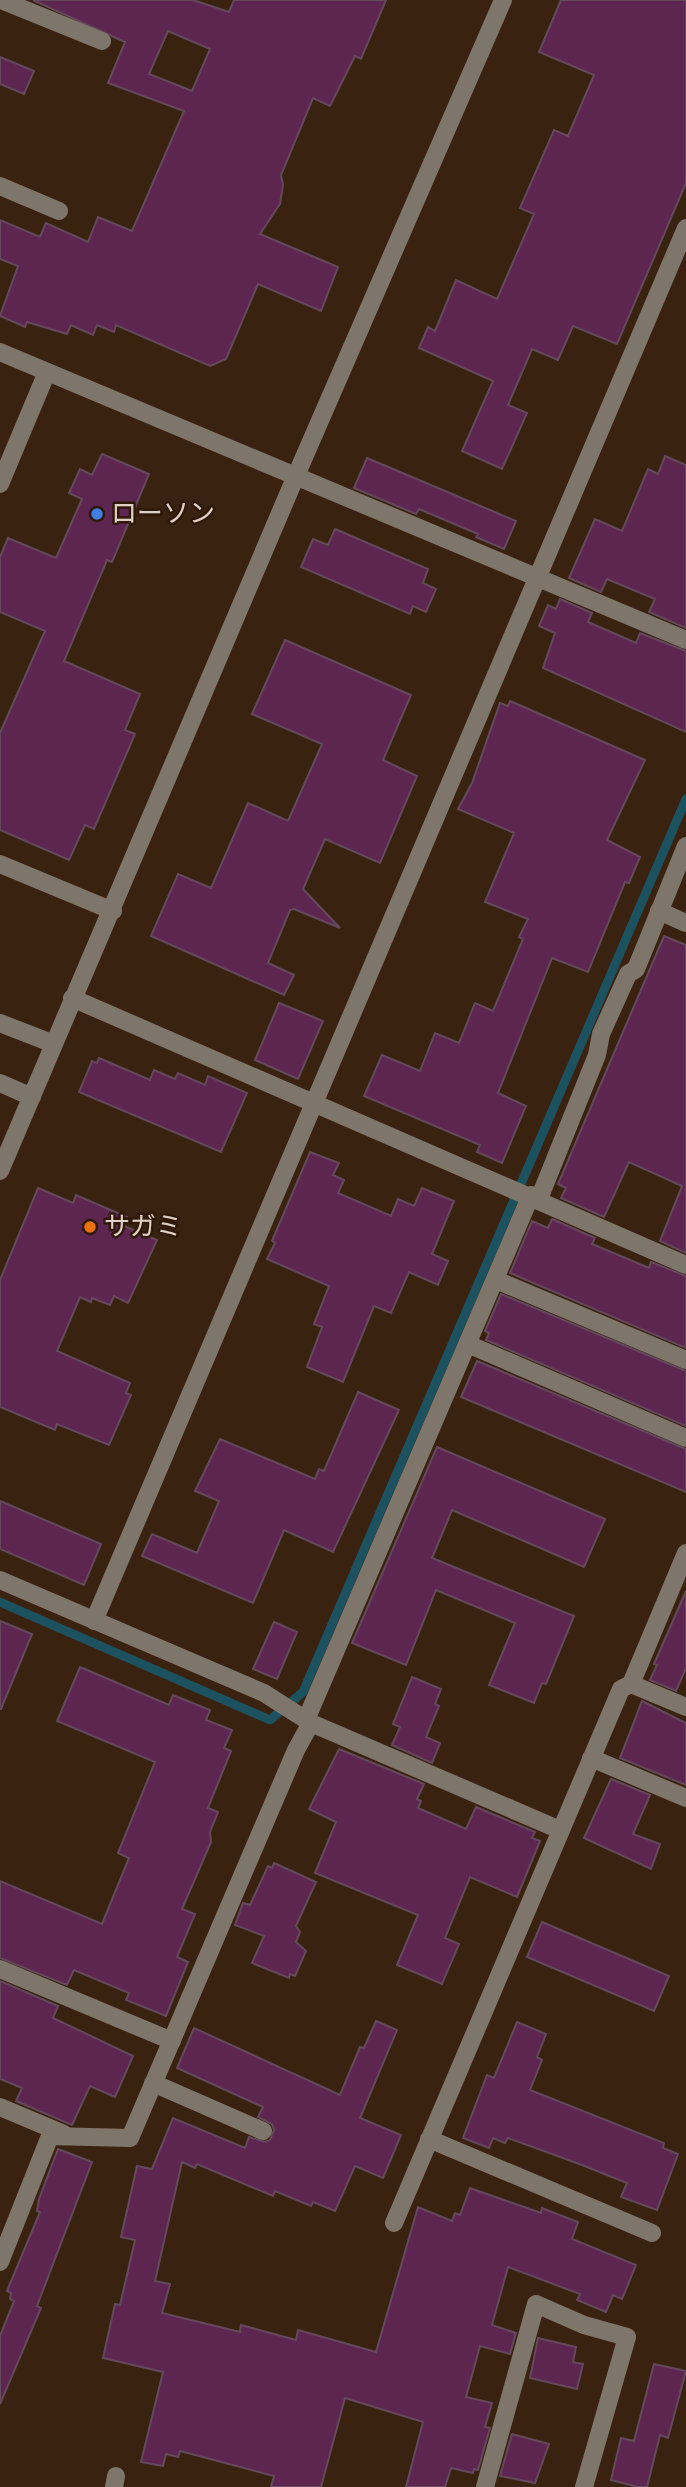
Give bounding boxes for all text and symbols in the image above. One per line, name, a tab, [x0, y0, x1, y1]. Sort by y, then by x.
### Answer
place label: ローソン	[111, 494, 215, 534]
marker: ローソン	[89, 506, 105, 522]
place label: サガミ	[104, 1207, 182, 1247]
marker: サガミ	[82, 1219, 98, 1235]

